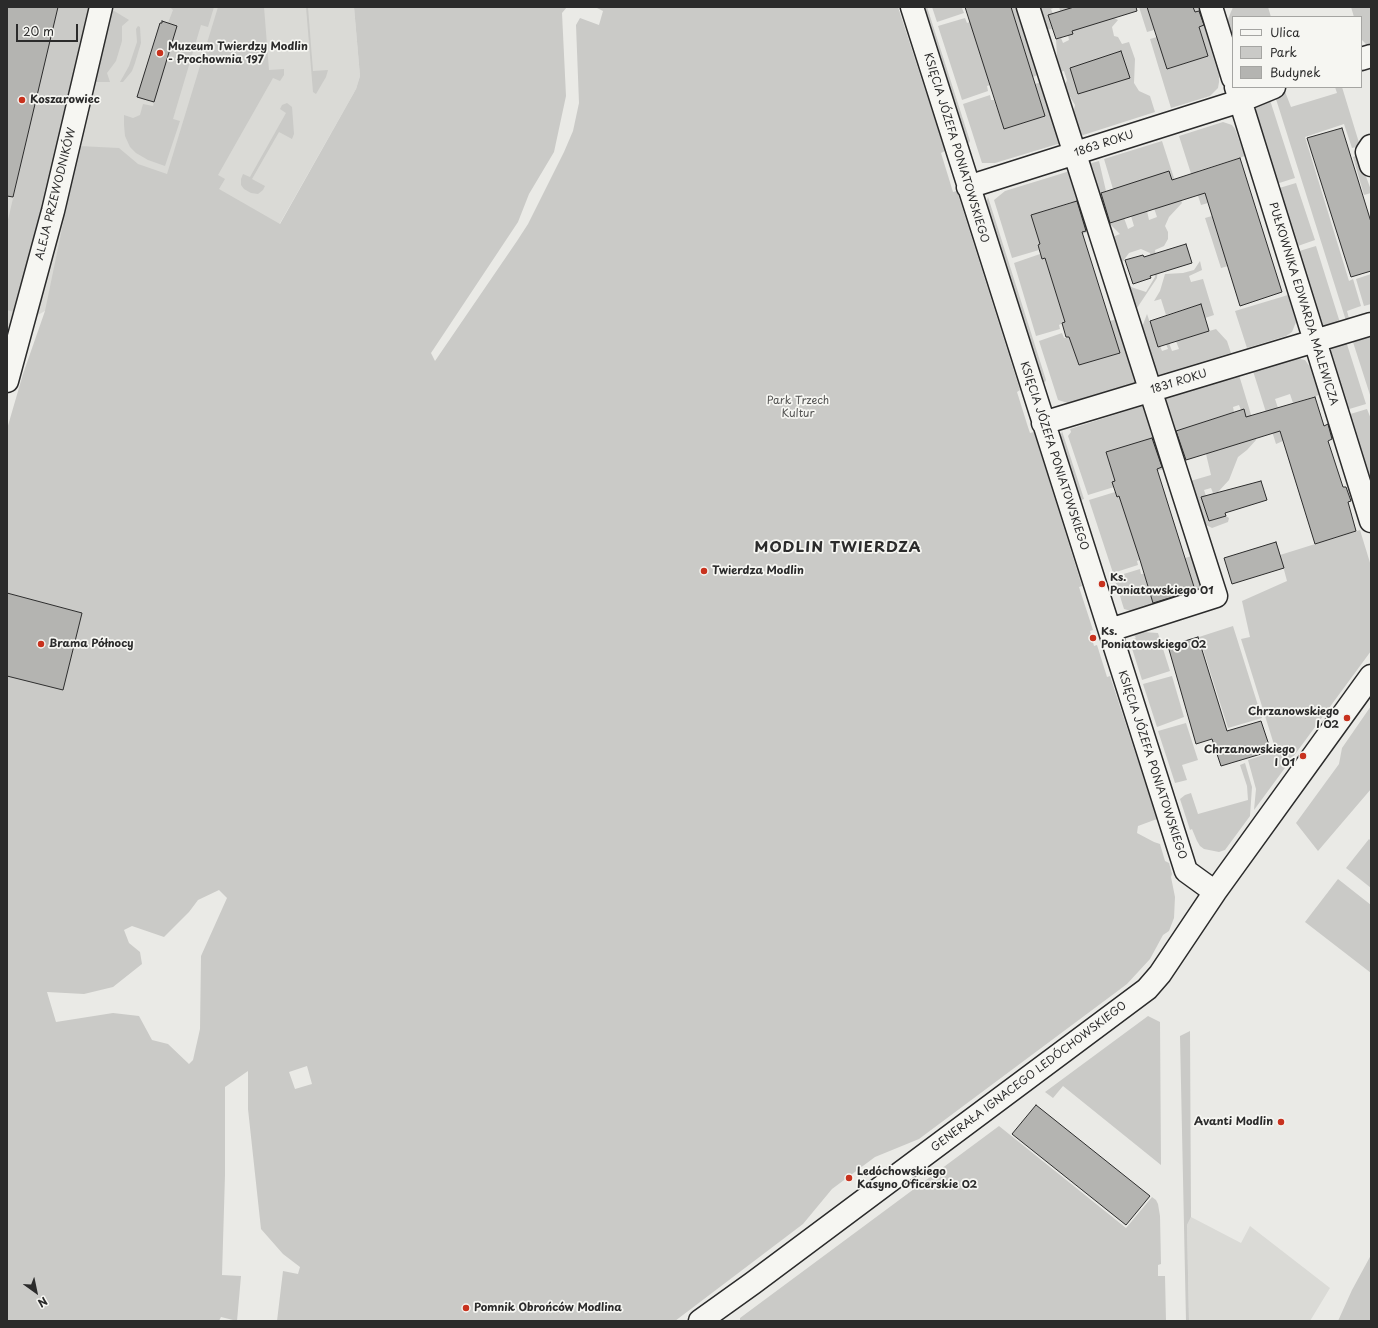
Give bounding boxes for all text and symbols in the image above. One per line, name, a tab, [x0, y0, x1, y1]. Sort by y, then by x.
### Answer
scale bar	[18, 16, 80, 42]
legend	[1232, 16, 1362, 88]
text: 20 m	[23, 22, 54, 40]
text: Ulica	[1270, 23, 1300, 41]
place label: Muzeum Twierdzy Modlin - Prochownia 197	[168, 40, 308, 66]
text: Park	[1270, 43, 1297, 61]
marker: Muzeum Twierdzy Modlin - Prochownia 197	[155, 48, 165, 58]
street label: KSIĘCIA JÓZEFA PONIATOWSKIEGO	[921, 52, 991, 244]
text: Budynek	[1270, 63, 1320, 81]
place label: Koszarowiec	[30, 93, 100, 107]
marker: Koszarowiec	[17, 95, 27, 105]
street label: ALEJA PRZEWODNIKÓW	[33, 126, 79, 262]
street label: 1863 ROKU	[1073, 128, 1135, 160]
street label: PUŁKOWNIKA EDWARDA MALEWICZA	[1266, 201, 1340, 407]
street label: KSIĘCIA JÓZEFA PONIATOWSKIEGO	[1017, 360, 1091, 552]
street label: 1831 ROKU	[1149, 367, 1209, 397]
park label: Park Trzech Kultur	[767, 394, 829, 420]
district label: MODLIN TWIERDZA	[755, 539, 921, 557]
place label: Twierdza Modlin	[712, 564, 804, 578]
marker: Twierdza Modlin	[699, 566, 709, 576]
place label: Ks. Poniatowskiego 01	[1110, 571, 1213, 597]
marker: Ks. Poniatowskiego 01	[1097, 579, 1107, 589]
place label: Ks. Poniatowskiego 02	[1101, 625, 1207, 651]
marker: Ks. Poniatowskiego 02	[1088, 633, 1098, 643]
place label: Brama Północy	[49, 637, 133, 651]
marker: Brama Północy	[36, 639, 46, 649]
street label: KSIĘCIA JÓZEFA PONIATOWSKIEGO	[1115, 669, 1189, 861]
place label: Chrzanowskiego I 02	[1248, 705, 1339, 731]
marker: Chrzanowskiego I 02	[1342, 713, 1352, 723]
place label: Chrzanowskiego I 01	[1204, 743, 1295, 769]
marker: Chrzanowskiego I 01	[1298, 751, 1308, 761]
street label: GENERAŁA IGNACEGO LEDÓCHOWSKIEGO	[929, 999, 1129, 1155]
place label: Avanti Modlin	[1194, 1115, 1273, 1129]
marker: Avanti Modlin	[1276, 1117, 1286, 1127]
place label: Ledóchowskiego Kasyno Oficerskie 02	[857, 1165, 977, 1191]
marker: Ledóchowskiego Kasyno Oficerskie 02	[844, 1173, 854, 1183]
north arrow	[16, 1272, 56, 1312]
text: N	[35, 1293, 51, 1312]
place label: Pomnik Obrońców Modlina	[474, 1301, 622, 1315]
marker: Pomnik Obrońców Modlina	[461, 1303, 471, 1313]

